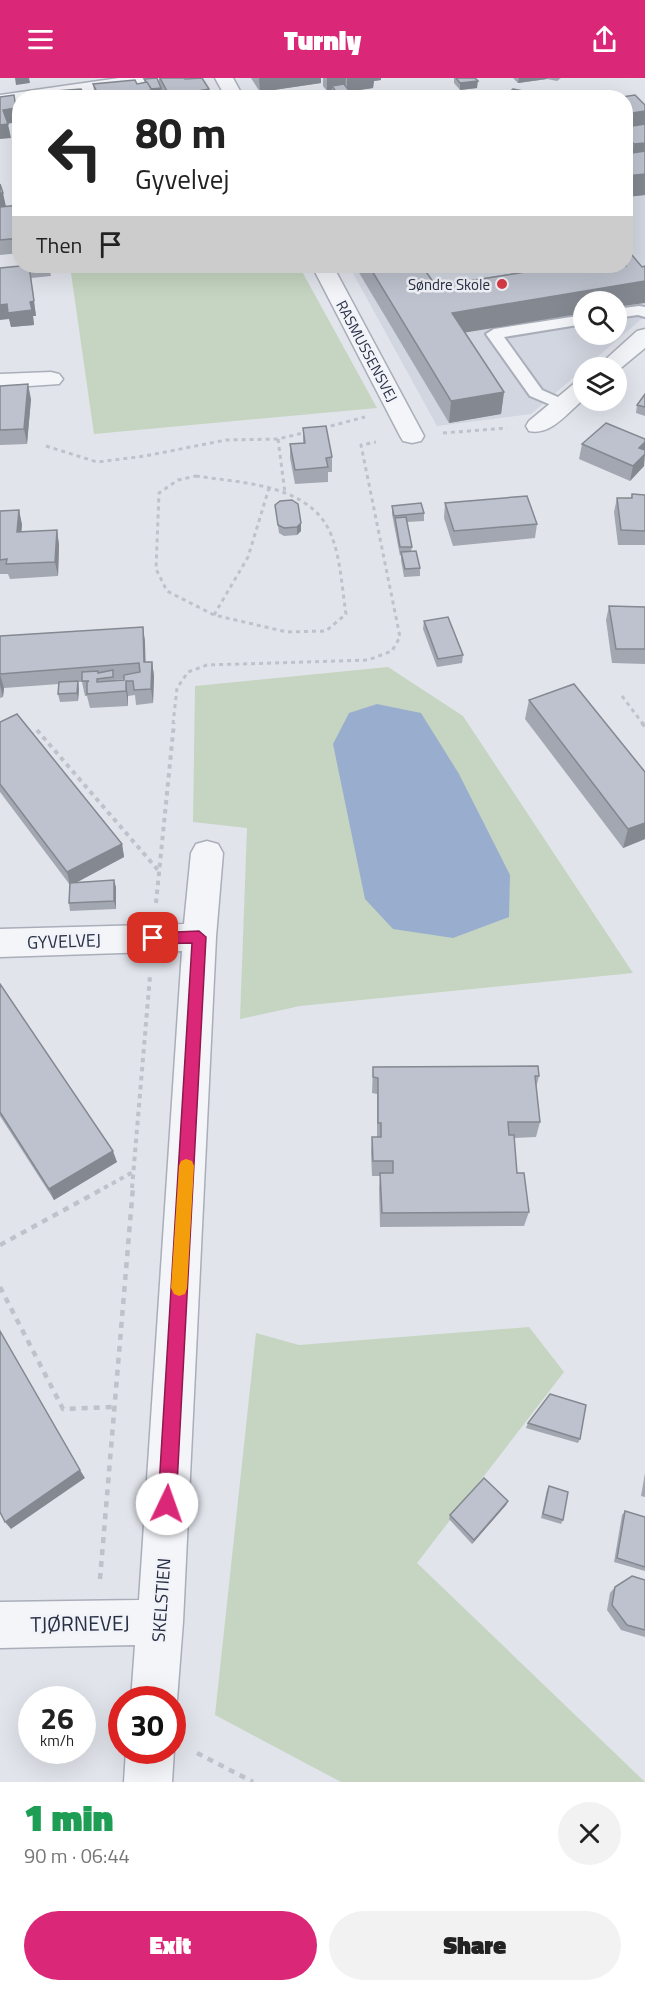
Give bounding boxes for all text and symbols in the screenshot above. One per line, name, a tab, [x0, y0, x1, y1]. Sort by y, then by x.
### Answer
text: Turnly	[284, 19, 361, 60]
icon: menu	[24, 23, 57, 56]
icon: share	[588, 23, 621, 56]
text: 80 m	[135, 100, 227, 164]
icon: left	[36, 114, 114, 192]
text: Gyvelvej	[135, 158, 229, 199]
text: Then	[36, 228, 82, 262]
icon: arrive	[94, 228, 127, 261]
place label: Søndre Skole	[408, 273, 490, 296]
marker: Søndre Skole	[495, 277, 509, 291]
map controls	[573, 291, 627, 411]
button: search	[573, 291, 627, 345]
street label: RASMUSSENSVEJ	[330, 296, 404, 406]
button: layers	[573, 357, 627, 411]
pin	[127, 912, 178, 963]
icon: arrive	[136, 921, 169, 954]
street label: GYVELVEJ	[27, 926, 101, 956]
position arrow	[135, 1472, 199, 1536]
street label: SKELSTIEN	[145, 1557, 177, 1643]
street label: TJØRNEVEJ	[30, 1606, 130, 1640]
speed limit sign: 30	[108, 1686, 186, 1764]
text: 26	[40, 1695, 74, 1741]
text: km/h	[40, 1729, 74, 1752]
text: 1 min	[24, 1790, 113, 1845]
button: close	[558, 1802, 621, 1865]
text: 90 m · 06:44	[24, 1840, 130, 1871]
button: Exit	[24, 1911, 317, 1980]
button: Share	[329, 1911, 621, 1980]

